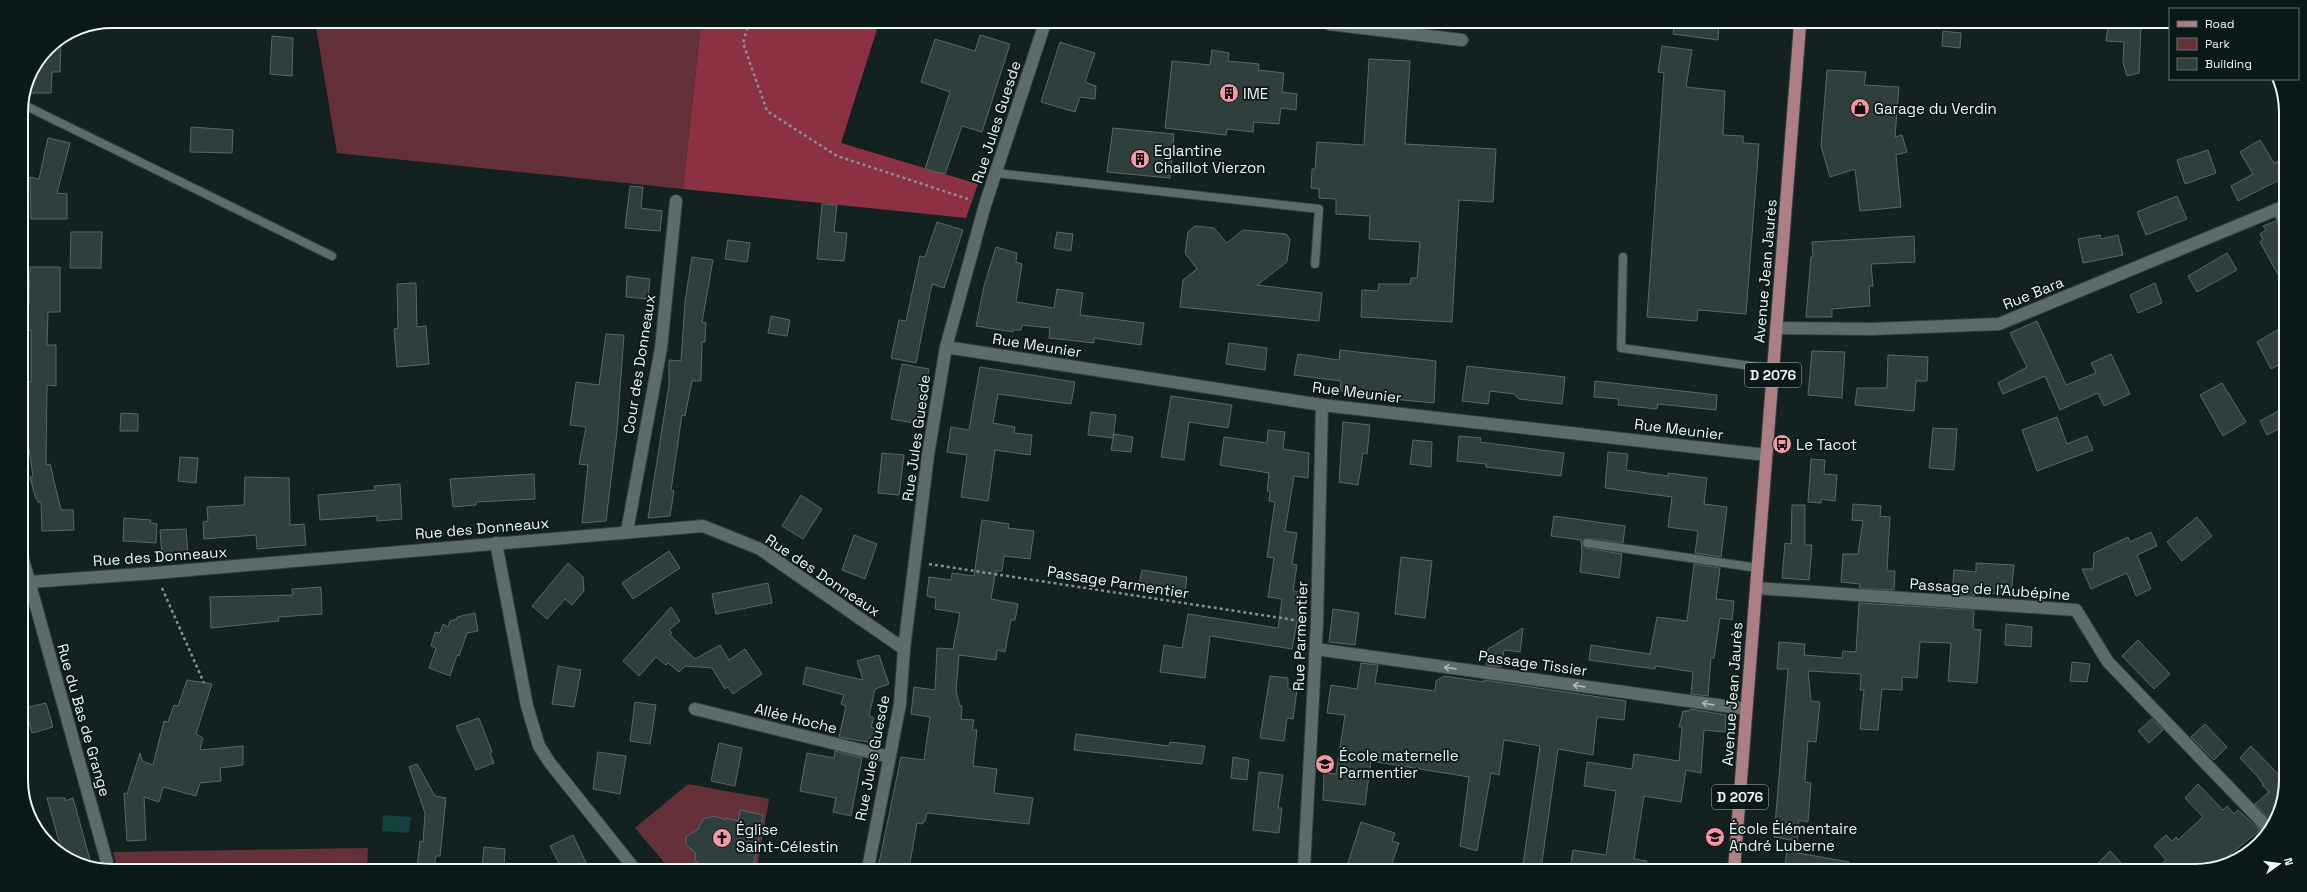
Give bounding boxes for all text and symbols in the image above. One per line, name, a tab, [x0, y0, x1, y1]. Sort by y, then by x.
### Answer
legend	[2169, 8, 2299, 80]
text: Road	[2205, 16, 2234, 32]
text: Park	[2205, 36, 2230, 52]
text: Building	[2205, 56, 2252, 72]
street label: Rue Jules Guesde	[967, 58, 1025, 186]
building icon: IME	[1218, 82, 1240, 104]
place label: IME	[1243, 84, 1268, 103]
shop icon: Garage du Verdin	[1849, 97, 1871, 119]
place label: Garage du Verdin	[1874, 99, 1997, 118]
place label: Eglantine Chaillot Vierzon	[1154, 141, 1266, 177]
building icon: Eglantine Chaillot Vierzon	[1129, 148, 1151, 170]
street label: Avenue Jean Jaurès	[1749, 198, 1781, 344]
street label: Rue Bara	[2000, 272, 2067, 314]
street label: Cour des Donneaux	[619, 293, 659, 435]
street label: Rue Meunier	[991, 329, 1083, 361]
road number: D 2076	[1745, 363, 1801, 387]
street label: Rue Jules Guesde	[898, 373, 934, 503]
street label: Rue Meunier	[1311, 377, 1403, 407]
street label: Rue Meunier	[1633, 414, 1725, 444]
bus stop icon: Le Tacot	[1771, 433, 1793, 455]
place label: Le Tacot	[1796, 435, 1857, 454]
street label: Rue des Donneaux	[414, 513, 550, 543]
street label: Rue des Donneaux	[762, 529, 884, 621]
street label: Rue des Donneaux	[92, 542, 228, 570]
street label: Passage Parmentier	[1046, 561, 1190, 603]
street label: Passage de l'Aubépine	[1909, 574, 2071, 604]
street label: Rue Parmentier	[1289, 580, 1311, 691]
street label: Avenue Jean Jaurès	[1717, 621, 1747, 767]
street label: Rue du Bas de Grange	[53, 641, 115, 799]
street label: Passage Tissier	[1477, 646, 1589, 680]
one-way arrow	[1444, 664, 1457, 672]
one-way arrow	[1573, 682, 1586, 690]
street label: Rue Jules Guesde	[850, 693, 894, 823]
street label: Allée Hoche	[753, 699, 839, 737]
one-way arrow	[1702, 700, 1715, 708]
place label: École maternelle Parmentier	[1339, 746, 1459, 782]
school or university icon: École maternelle Parmentier	[1314, 753, 1336, 775]
road number: D 2076	[1712, 785, 1768, 809]
place label: École Élémentaire André Luberne	[1729, 819, 1857, 855]
place label: Église Saint-Célestin	[736, 820, 839, 856]
school or university icon: École Élémentaire André Luberne	[1704, 826, 1726, 848]
church icon: Église Saint-Célestin	[711, 827, 733, 849]
north arrow	[2259, 844, 2299, 884]
text: N	[2281, 856, 2296, 867]

